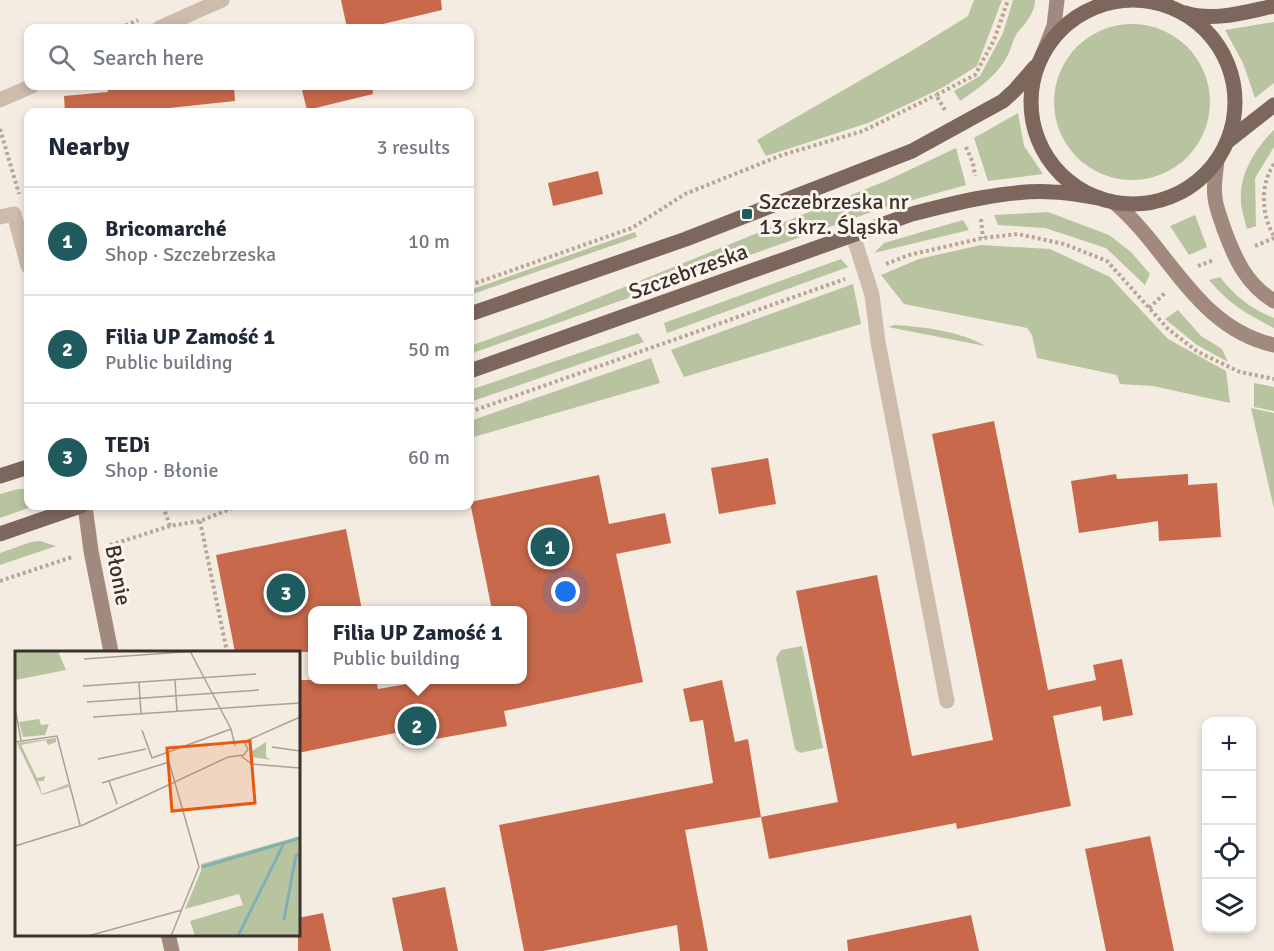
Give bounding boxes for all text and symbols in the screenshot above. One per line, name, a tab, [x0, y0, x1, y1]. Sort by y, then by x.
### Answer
search box	[24, 24, 474, 90]
icon: search	[45, 41, 78, 74]
text: Search here	[93, 44, 204, 71]
text: Nearby	[48, 131, 129, 163]
text: 3 results	[377, 135, 450, 160]
place label: Szczebrzeska nr 13 skrz. Śląska	[759, 188, 909, 240]
marker: Szczebrzeska nr 13 skrz. Śląska	[740, 207, 754, 221]
text: Bricomarché	[105, 215, 227, 242]
text: 1	[62, 229, 73, 254]
text: 10 m	[408, 229, 450, 254]
street label: Szczebrzeska	[625, 237, 751, 305]
text: Shop · Szczebrzeska	[105, 242, 276, 267]
text: Filia UP Zamość 1	[105, 323, 275, 350]
text: 2	[62, 337, 73, 362]
text: 50 m	[408, 337, 450, 362]
text: Public building	[105, 350, 233, 375]
text: TEDi	[105, 431, 150, 458]
text: 3	[62, 445, 73, 470]
text: 60 m	[408, 445, 450, 470]
text: Shop · Błonie	[105, 458, 218, 483]
pin: 1	[530, 524, 570, 570]
street label: Błonie	[99, 543, 138, 608]
pin: 3	[266, 570, 306, 616]
your location	[551, 577, 580, 606]
popup	[308, 606, 527, 684]
text: Filia UP Zamość 1	[332, 619, 503, 646]
text: Public building	[332, 646, 460, 671]
inset map	[15, 651, 300, 936]
pin: 2	[398, 704, 436, 748]
map controls	[1202, 717, 1256, 933]
button: +	[1202, 717, 1256, 771]
button: −	[1202, 771, 1256, 825]
button: locate	[1202, 825, 1256, 879]
button: layers	[1202, 879, 1256, 933]

